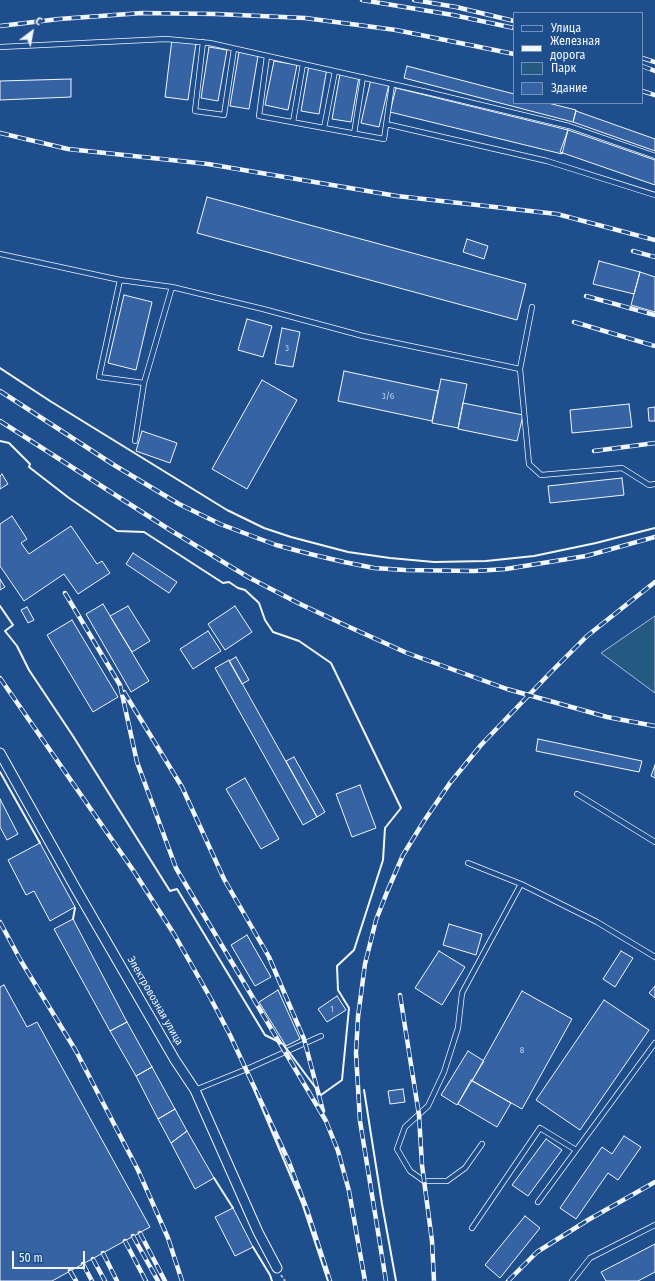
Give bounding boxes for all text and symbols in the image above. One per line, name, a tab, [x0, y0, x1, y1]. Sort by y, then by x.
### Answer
north arrow	[12, 12, 52, 52]
legend	[513, 12, 643, 104]
text: С	[33, 14, 45, 28]
text: Улица	[551, 21, 581, 35]
text: Железная дорога	[550, 34, 600, 62]
text: Парк	[551, 61, 576, 75]
text: Здание	[551, 81, 587, 95]
house number: 3	[285, 343, 289, 353]
house number: 3/6	[382, 391, 394, 401]
street label: Электровозная улица	[124, 954, 186, 1048]
house number: 1	[330, 1004, 334, 1014]
house number: 8	[520, 1045, 524, 1055]
scale bar	[14, 1243, 87, 1269]
text: 50 m	[19, 1251, 43, 1265]

